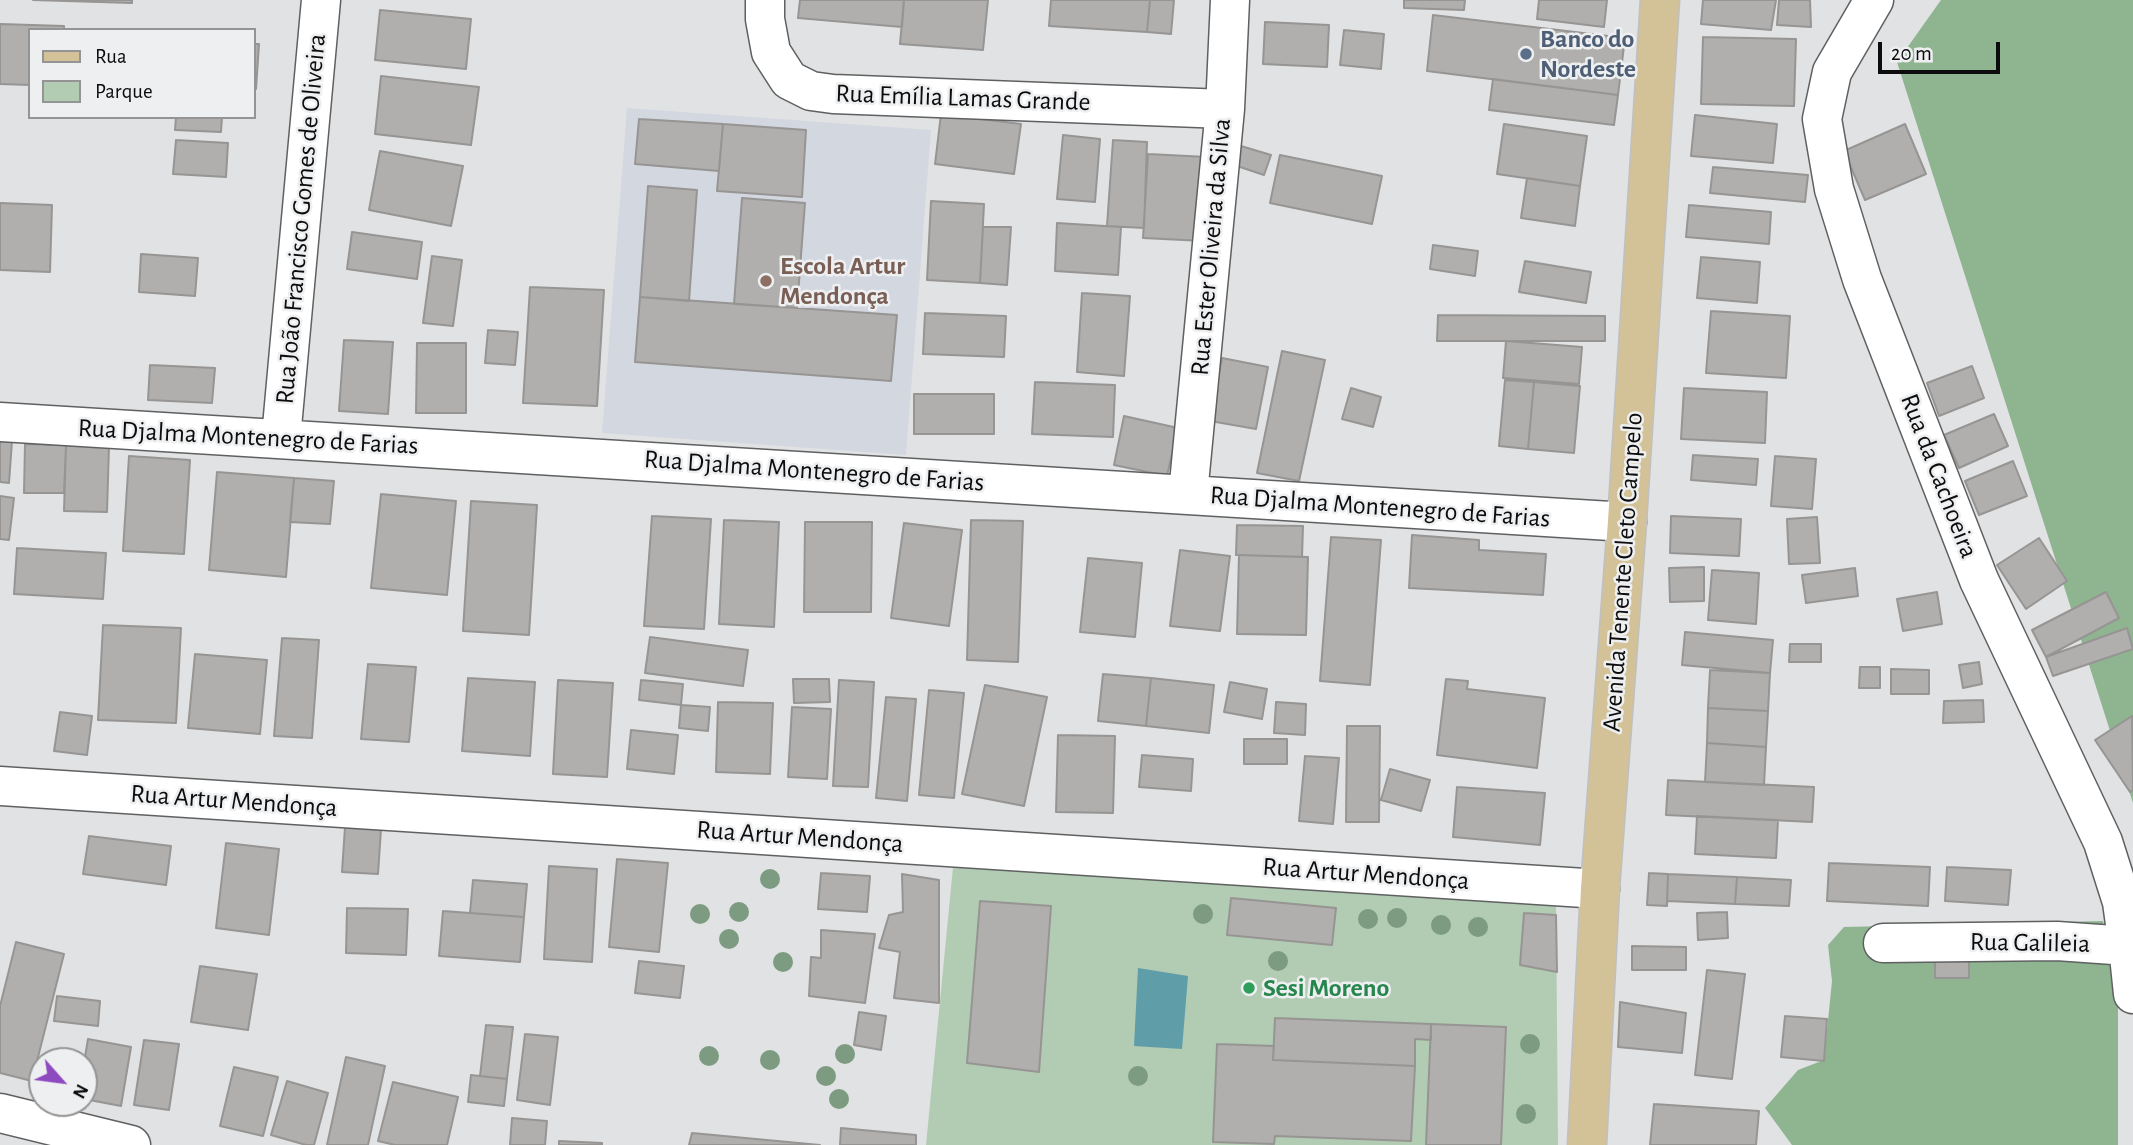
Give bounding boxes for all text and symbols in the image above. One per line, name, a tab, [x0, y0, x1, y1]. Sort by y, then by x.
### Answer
place label: Banco do Nordeste	[1540, 23, 1636, 84]
legend	[28, 28, 256, 119]
scale bar	[1881, 28, 2004, 72]
street label: Rua João Francisco Gomes de Oliveira	[269, 32, 333, 406]
text: 20 m	[1891, 43, 1932, 64]
text: Rua	[95, 46, 127, 67]
marker: Banco do Nordeste	[1518, 46, 1534, 62]
street label: Rua Emília Lamas Grande	[835, 78, 1091, 118]
text: Parque	[95, 81, 153, 102]
street label: Rua Ester Oliveira da Silva	[1184, 117, 1238, 377]
place label: Escola Artur Mendonça	[780, 250, 905, 312]
marker: Escola Artur Mendonça	[758, 273, 774, 289]
street label: Rua da Cachoeira	[1893, 389, 1985, 563]
street label: Avenida Tenente Cleto Campelo	[1596, 411, 1650, 733]
street label: Rua Djalma Montenegro de Farias	[77, 413, 419, 461]
street label: Rua Djalma Montenegro de Farias	[643, 444, 985, 498]
street label: Rua Djalma Montenegro de Farias	[1209, 480, 1551, 534]
street label: Rua Artur Mendonça	[130, 778, 338, 824]
street label: Rua Artur Mendonça	[696, 814, 904, 860]
street label: Rua Artur Mendonça	[1262, 851, 1470, 897]
street label: Rua Galileia	[1970, 926, 2090, 960]
place label: Sesi Moreno	[1263, 972, 1389, 1004]
marker: Sesi Moreno	[1241, 980, 1257, 996]
north arrow	[28, 1047, 98, 1117]
text: N	[69, 1081, 92, 1101]

